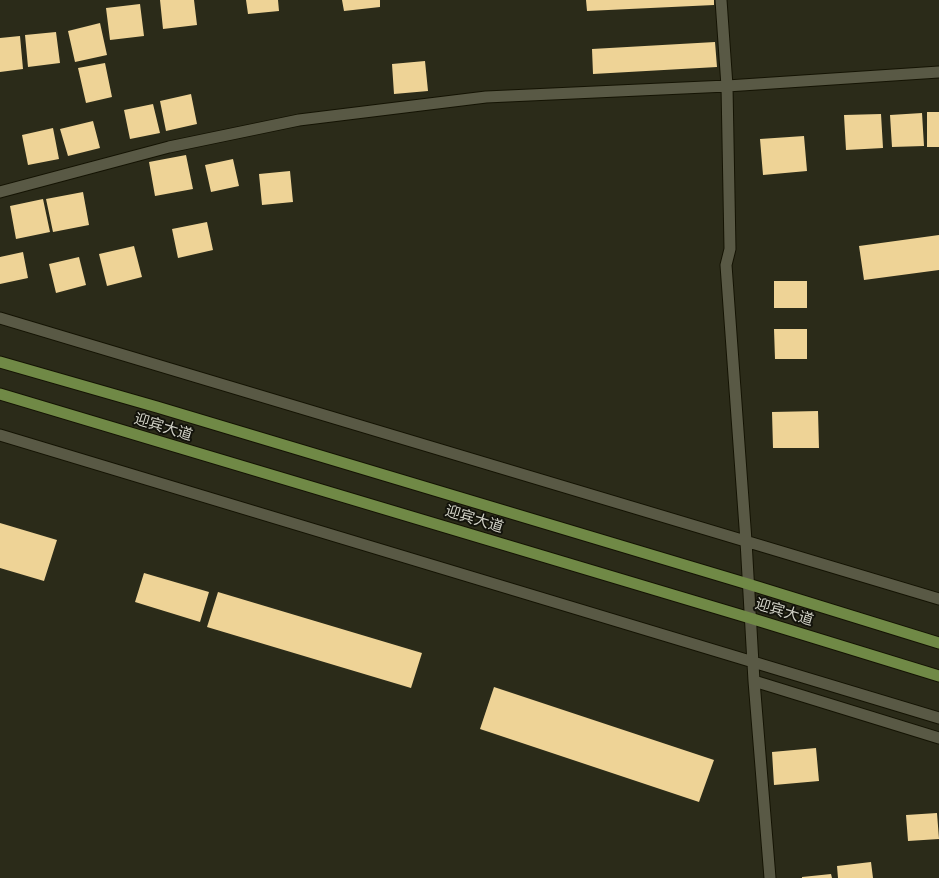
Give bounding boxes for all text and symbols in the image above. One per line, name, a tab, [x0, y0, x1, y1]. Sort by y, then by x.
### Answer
street label: 迎宾大道	[132, 411, 194, 445]
street label: 迎宾大道	[443, 503, 505, 537]
street label: 迎宾大道	[753, 596, 815, 630]

